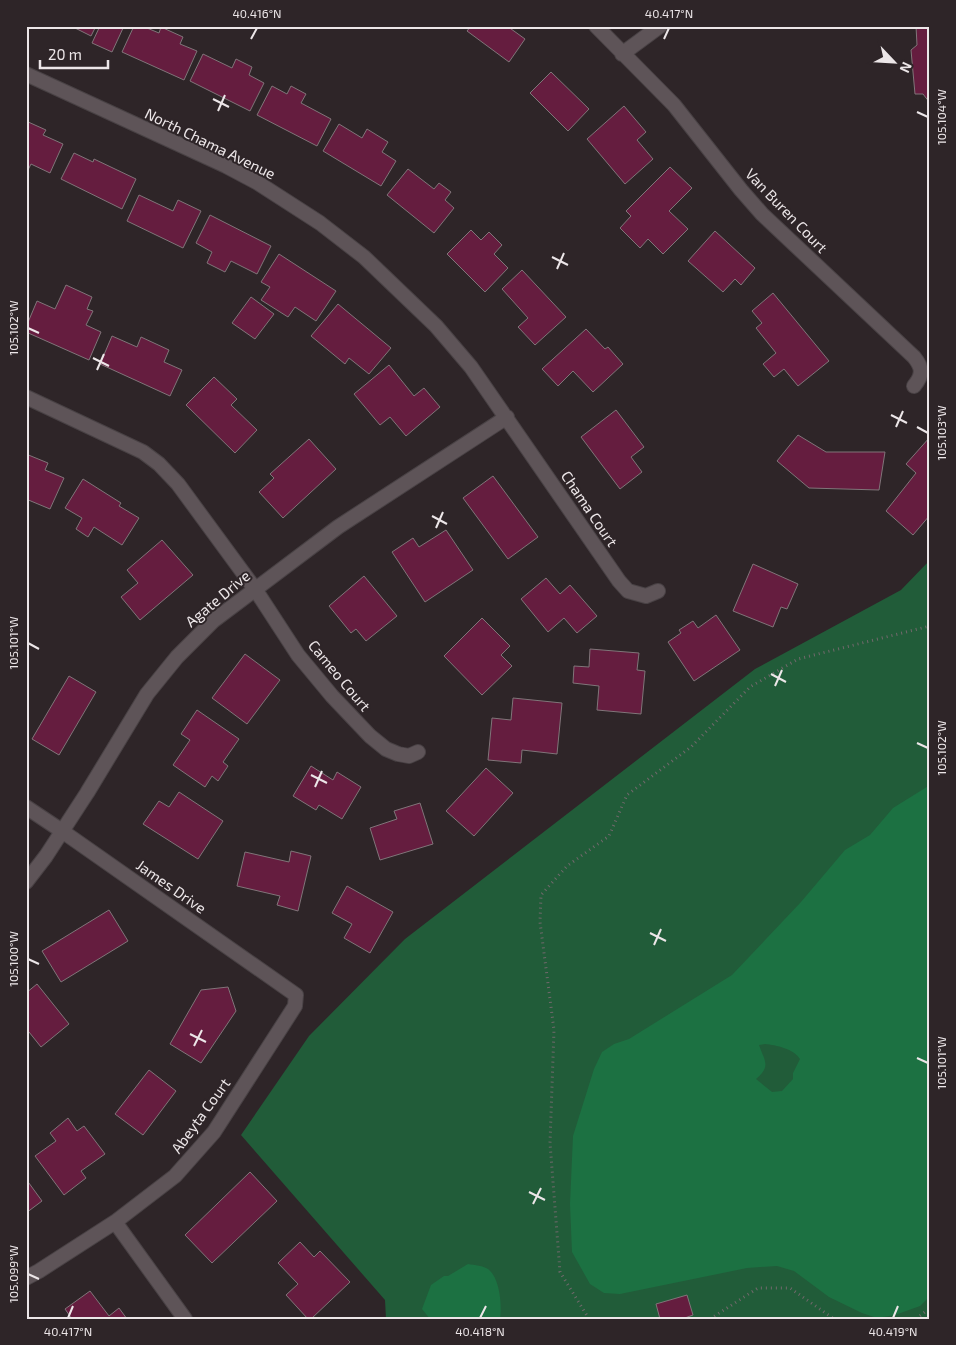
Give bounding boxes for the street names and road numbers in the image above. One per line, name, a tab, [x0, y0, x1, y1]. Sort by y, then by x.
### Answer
street label: North Chama Avenue	[142, 104, 279, 183]
street label: Van Buren Court	[742, 164, 832, 256]
street label: Chama Court	[558, 467, 622, 550]
street label: Agate Drive	[181, 566, 253, 630]
street label: Cameo Court	[305, 636, 375, 715]
street label: James Drive	[133, 856, 210, 917]
street label: Abeyta Court	[167, 1074, 234, 1156]

